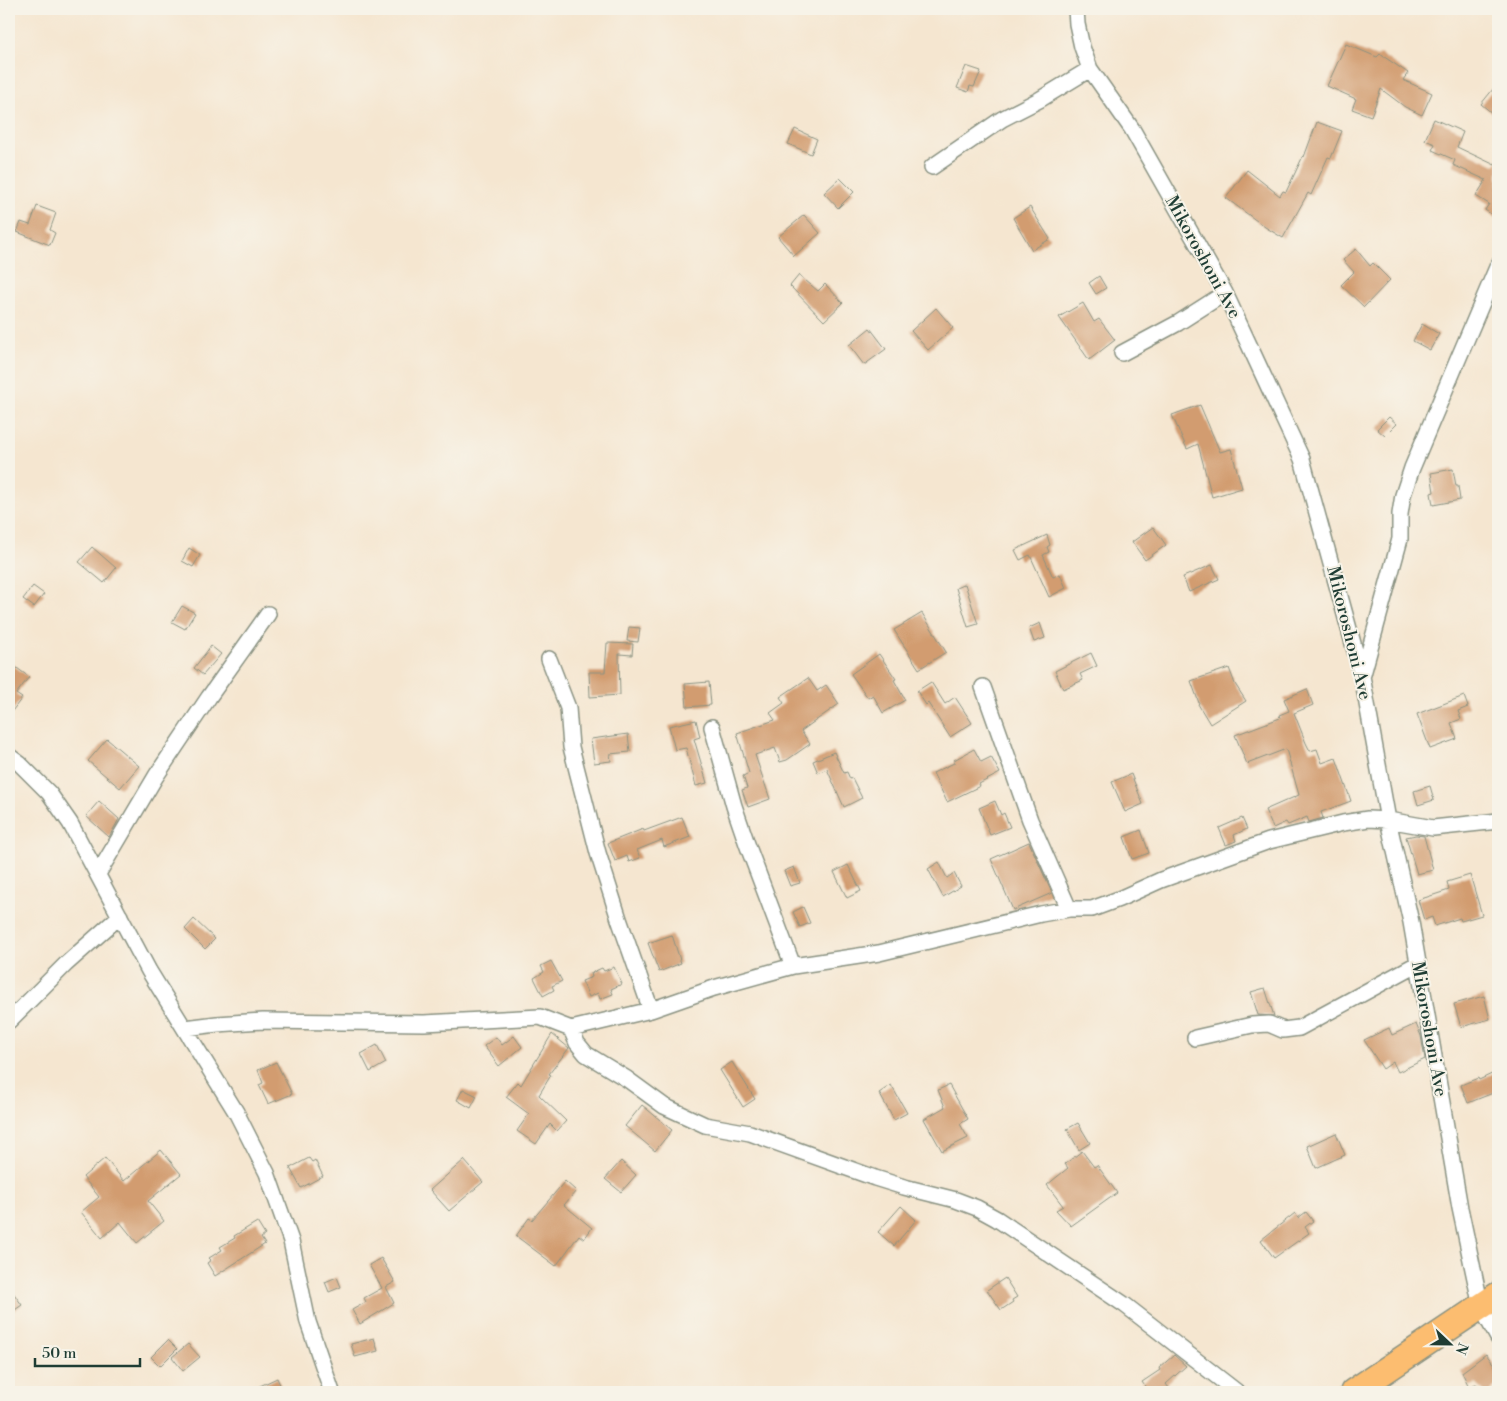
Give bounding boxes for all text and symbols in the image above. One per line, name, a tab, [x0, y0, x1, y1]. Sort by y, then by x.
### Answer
street label: Mikoroshoni Ave	[1160, 191, 1246, 323]
street label: Mikoroshoni Ave	[1321, 564, 1377, 702]
street label: Mikoroshoni Ave	[1406, 959, 1452, 1099]
north arrow	[1424, 1318, 1474, 1368]
scale bar	[35, 1336, 140, 1368]
text: N	[1451, 1340, 1472, 1357]
text: 50 m	[42, 1344, 76, 1363]

